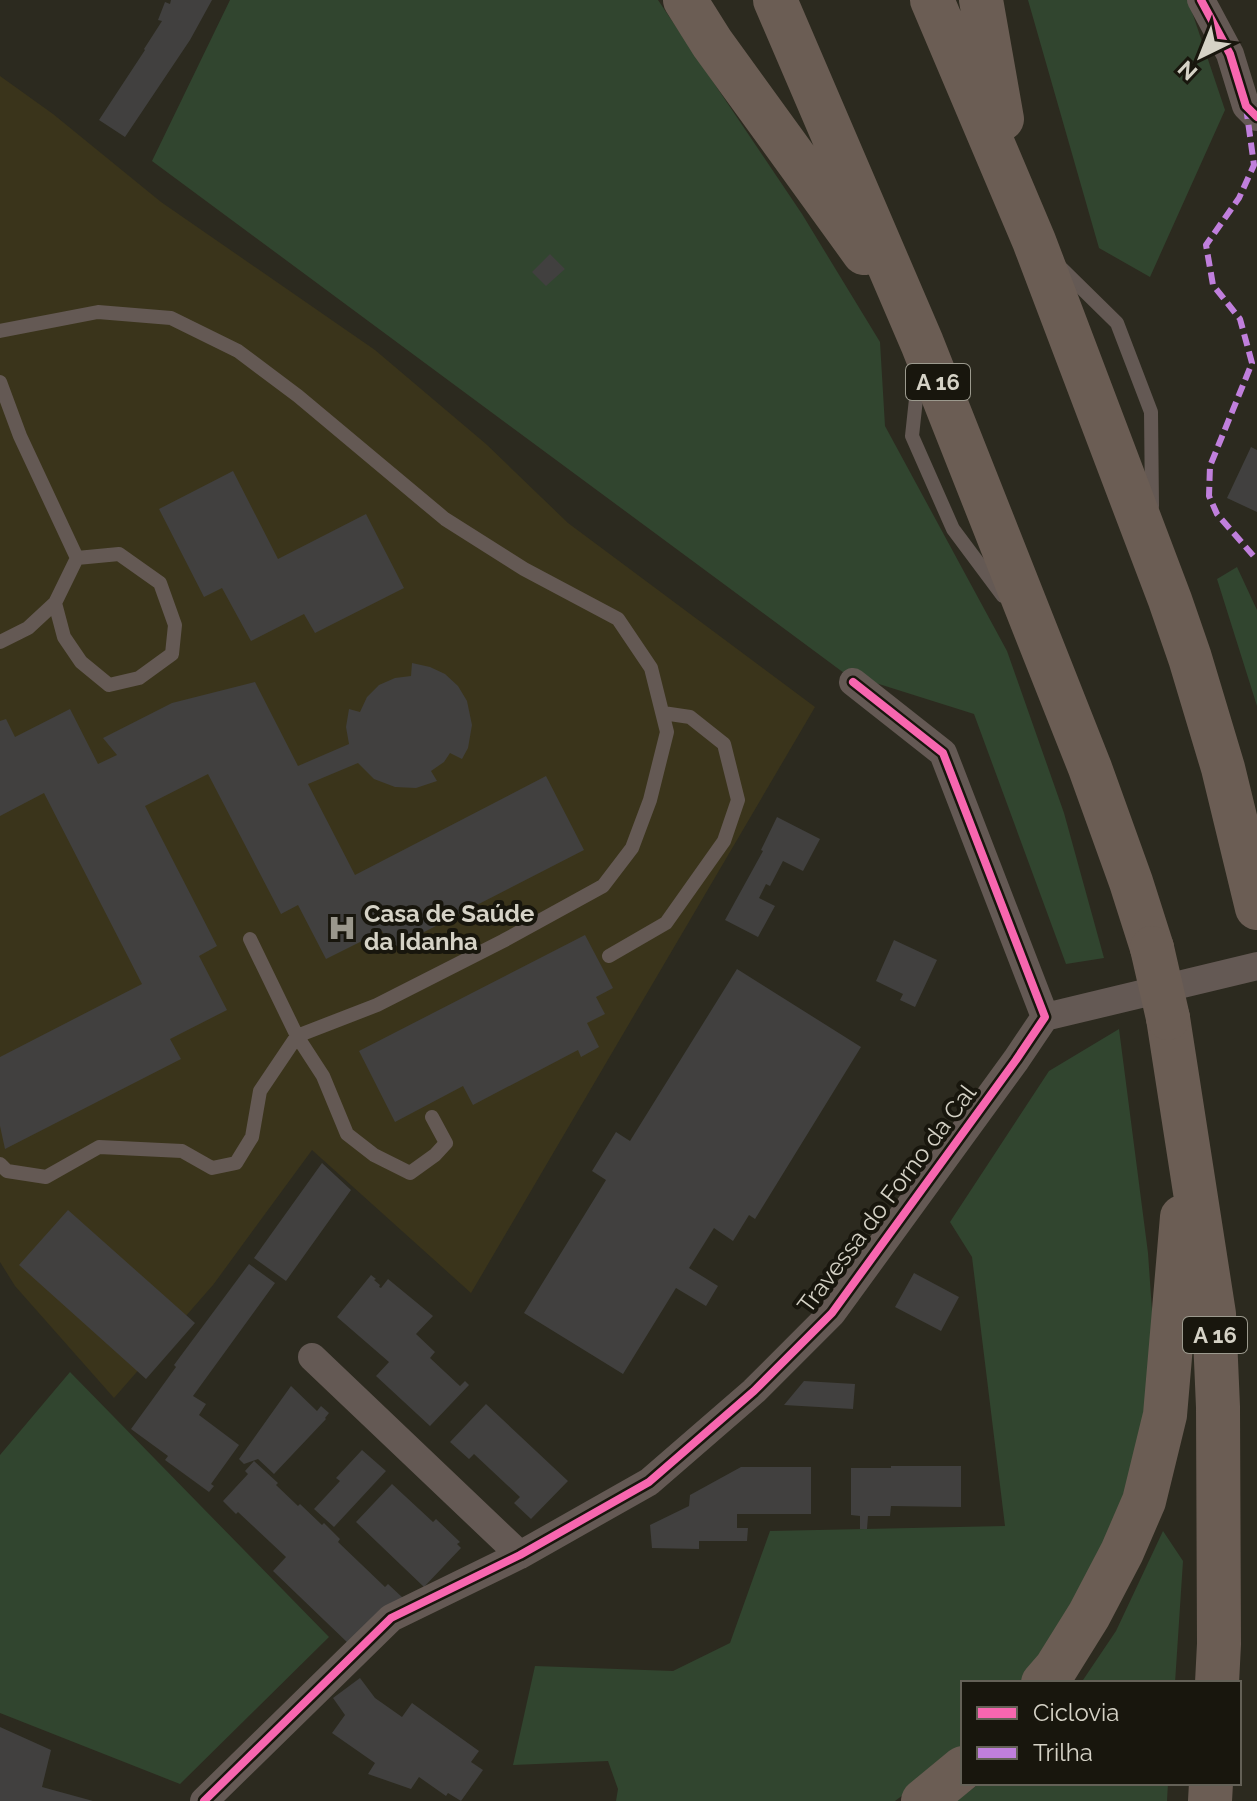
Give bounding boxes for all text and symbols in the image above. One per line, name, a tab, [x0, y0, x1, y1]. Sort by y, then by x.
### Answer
north arrow	[1161, 16, 1241, 96]
text: N	[1172, 55, 1202, 86]
road number: A 16	[906, 364, 970, 400]
place label: Casa de Saúde da Idanha	[364, 899, 534, 956]
hospital icon: Casa de Saúde da Idanha	[327, 913, 357, 943]
street label: Travessa do Forno da Cal	[791, 1078, 982, 1319]
road number: A 16	[1183, 1317, 1247, 1353]
legend	[961, 1681, 1241, 1785]
text: Ciclovia	[1033, 1698, 1119, 1727]
text: Trilha	[1033, 1738, 1093, 1767]

